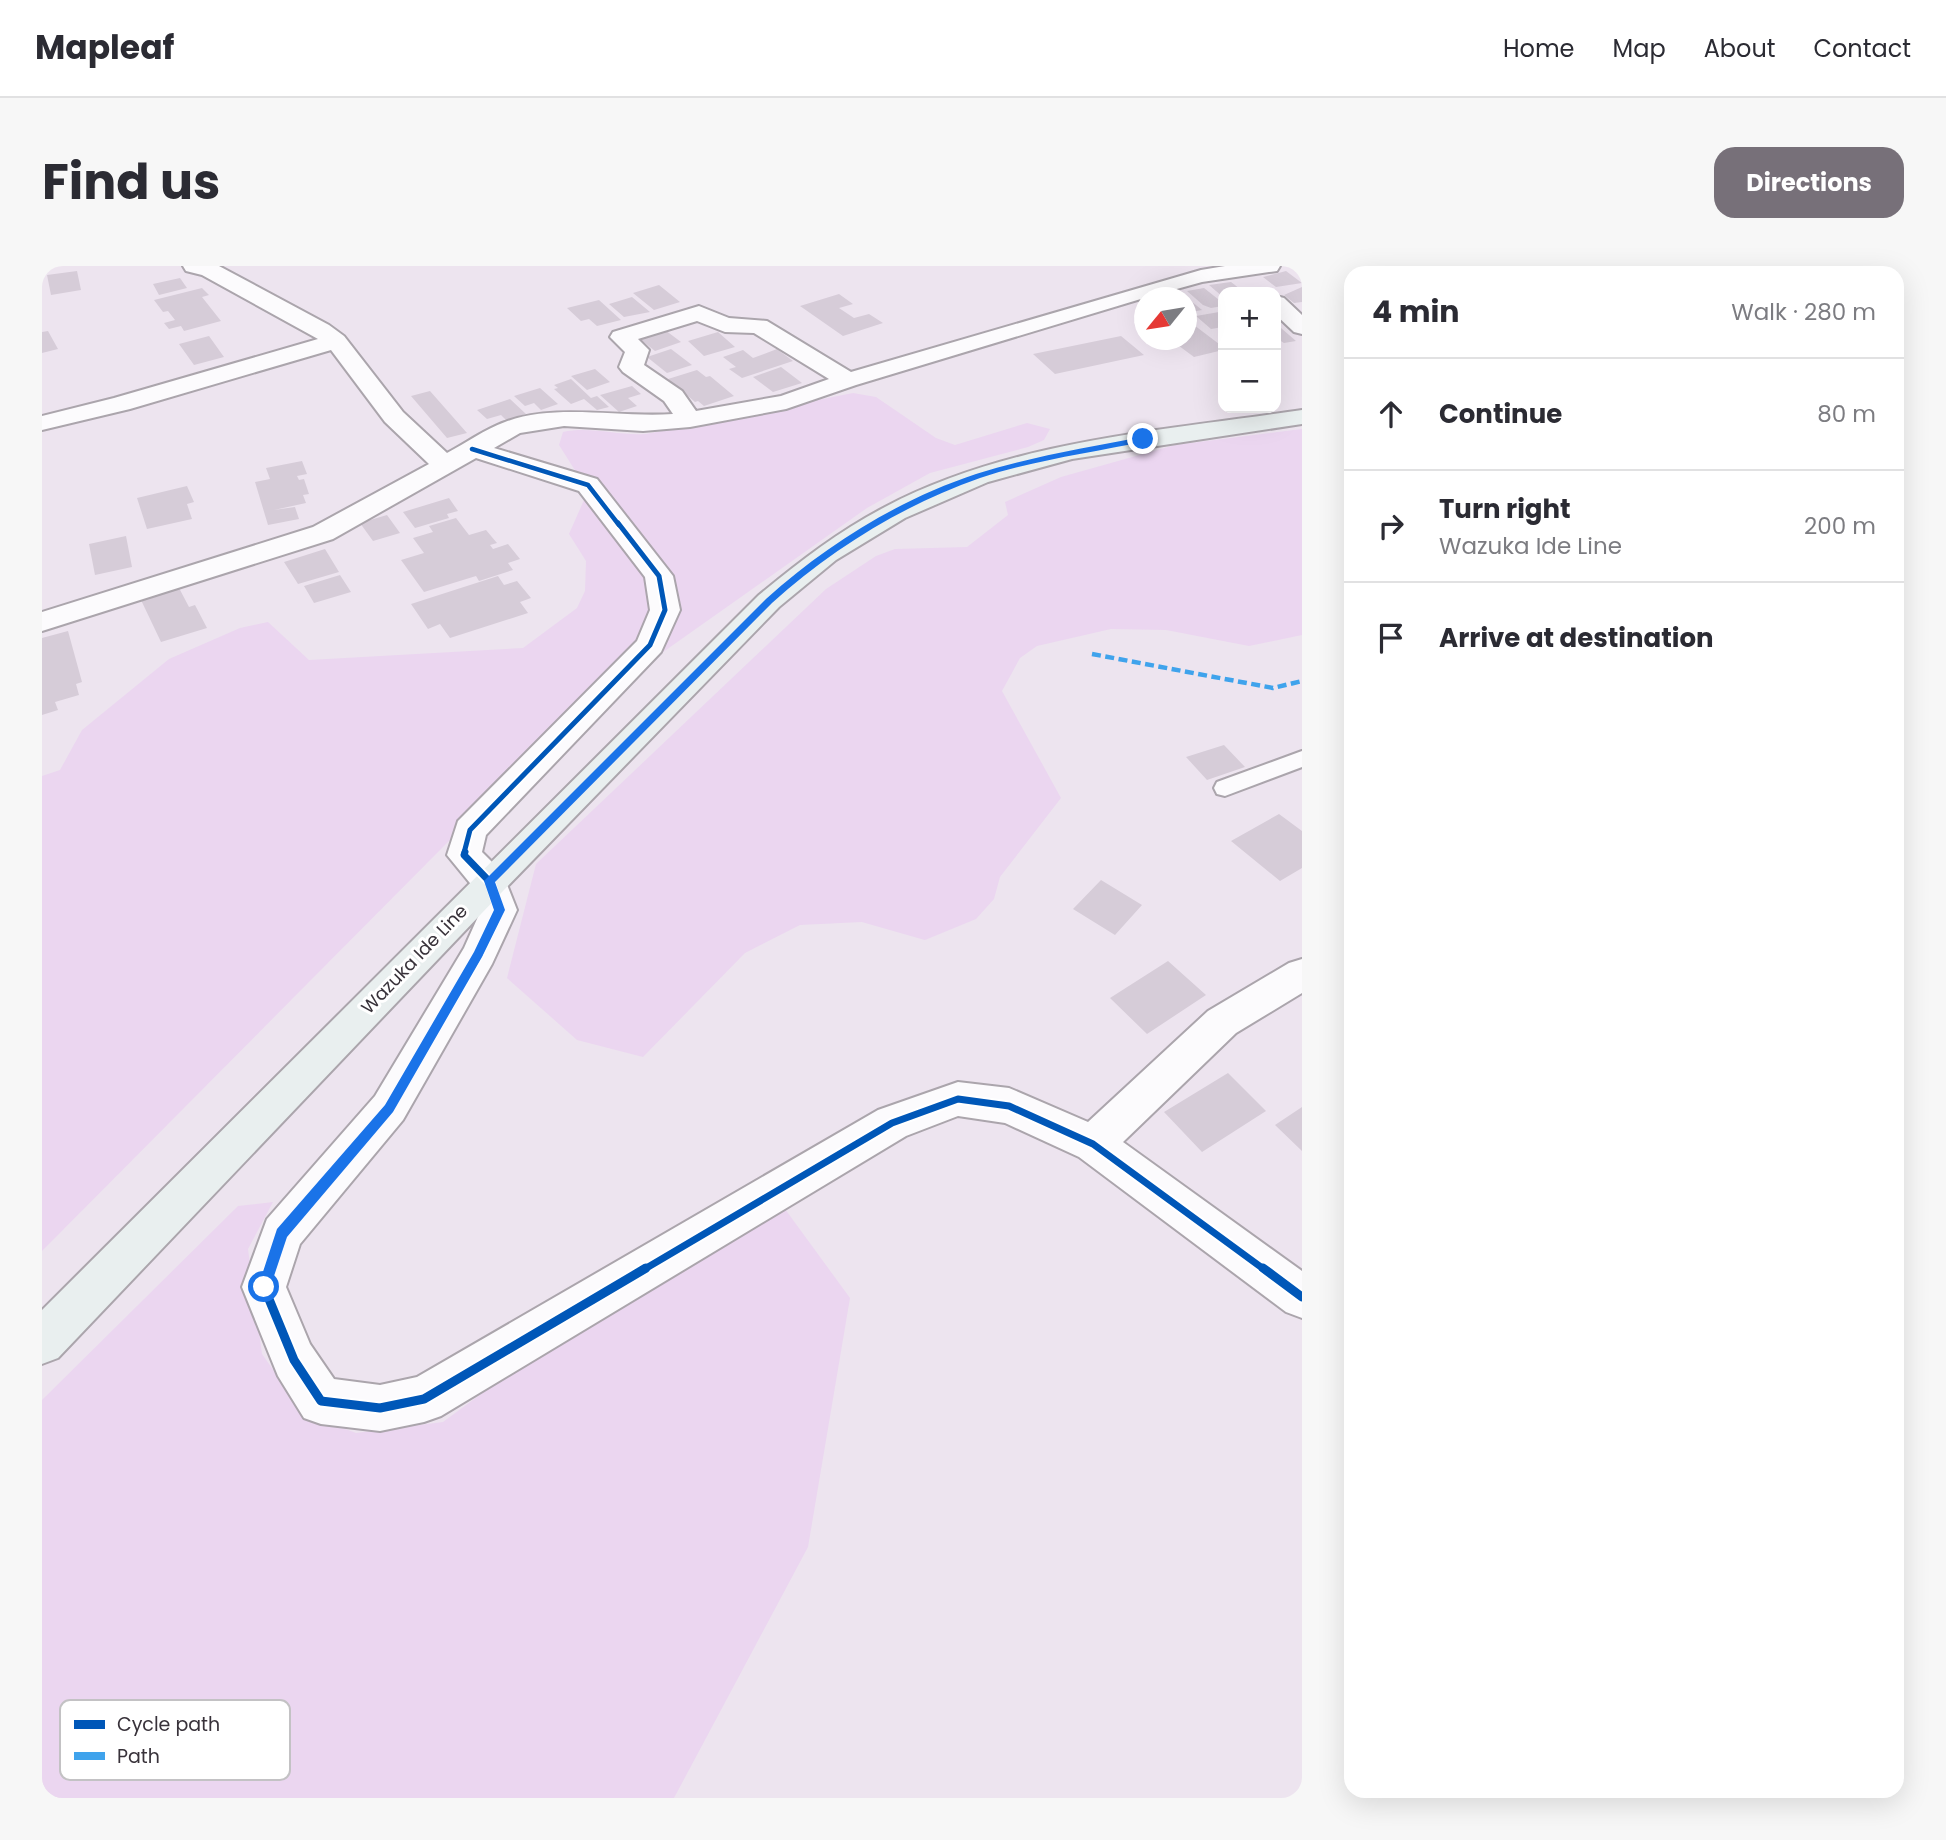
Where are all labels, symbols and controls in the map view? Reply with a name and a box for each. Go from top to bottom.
text: Mapleaf [35,24,174,71]
text: Home [1503,32,1575,65]
text: Map [1613,32,1666,65]
text: About [1704,32,1775,65]
text: Contact [1813,32,1911,65]
button: Directions [1714,147,1904,218]
text: Find us [42,148,220,216]
north arrow [1134,287,1197,350]
map controls [1218,287,1281,413]
button: + [1218,287,1281,350]
text: 4 min [1372,290,1460,333]
text: Walk · 280 m [1731,296,1876,328]
button: − [1218,350,1281,413]
icon: ahead [1372,395,1410,433]
text: Continue [1439,396,1562,432]
text: 80 m [1817,398,1876,430]
route end [1127,423,1158,454]
text: Turn right [1439,491,1571,527]
icon: right [1372,507,1410,545]
text: 200 m [1804,510,1876,542]
text: Wazuka Ide Line [1439,530,1622,562]
icon: arrive [1372,619,1410,657]
text: Arrive at destination [1439,620,1714,656]
street label: Wazuka Ide Line [355,899,473,1019]
route start [248,1271,279,1302]
legend [60,1700,290,1780]
text: Cycle path [117,1711,220,1738]
text: Path [117,1743,160,1770]

